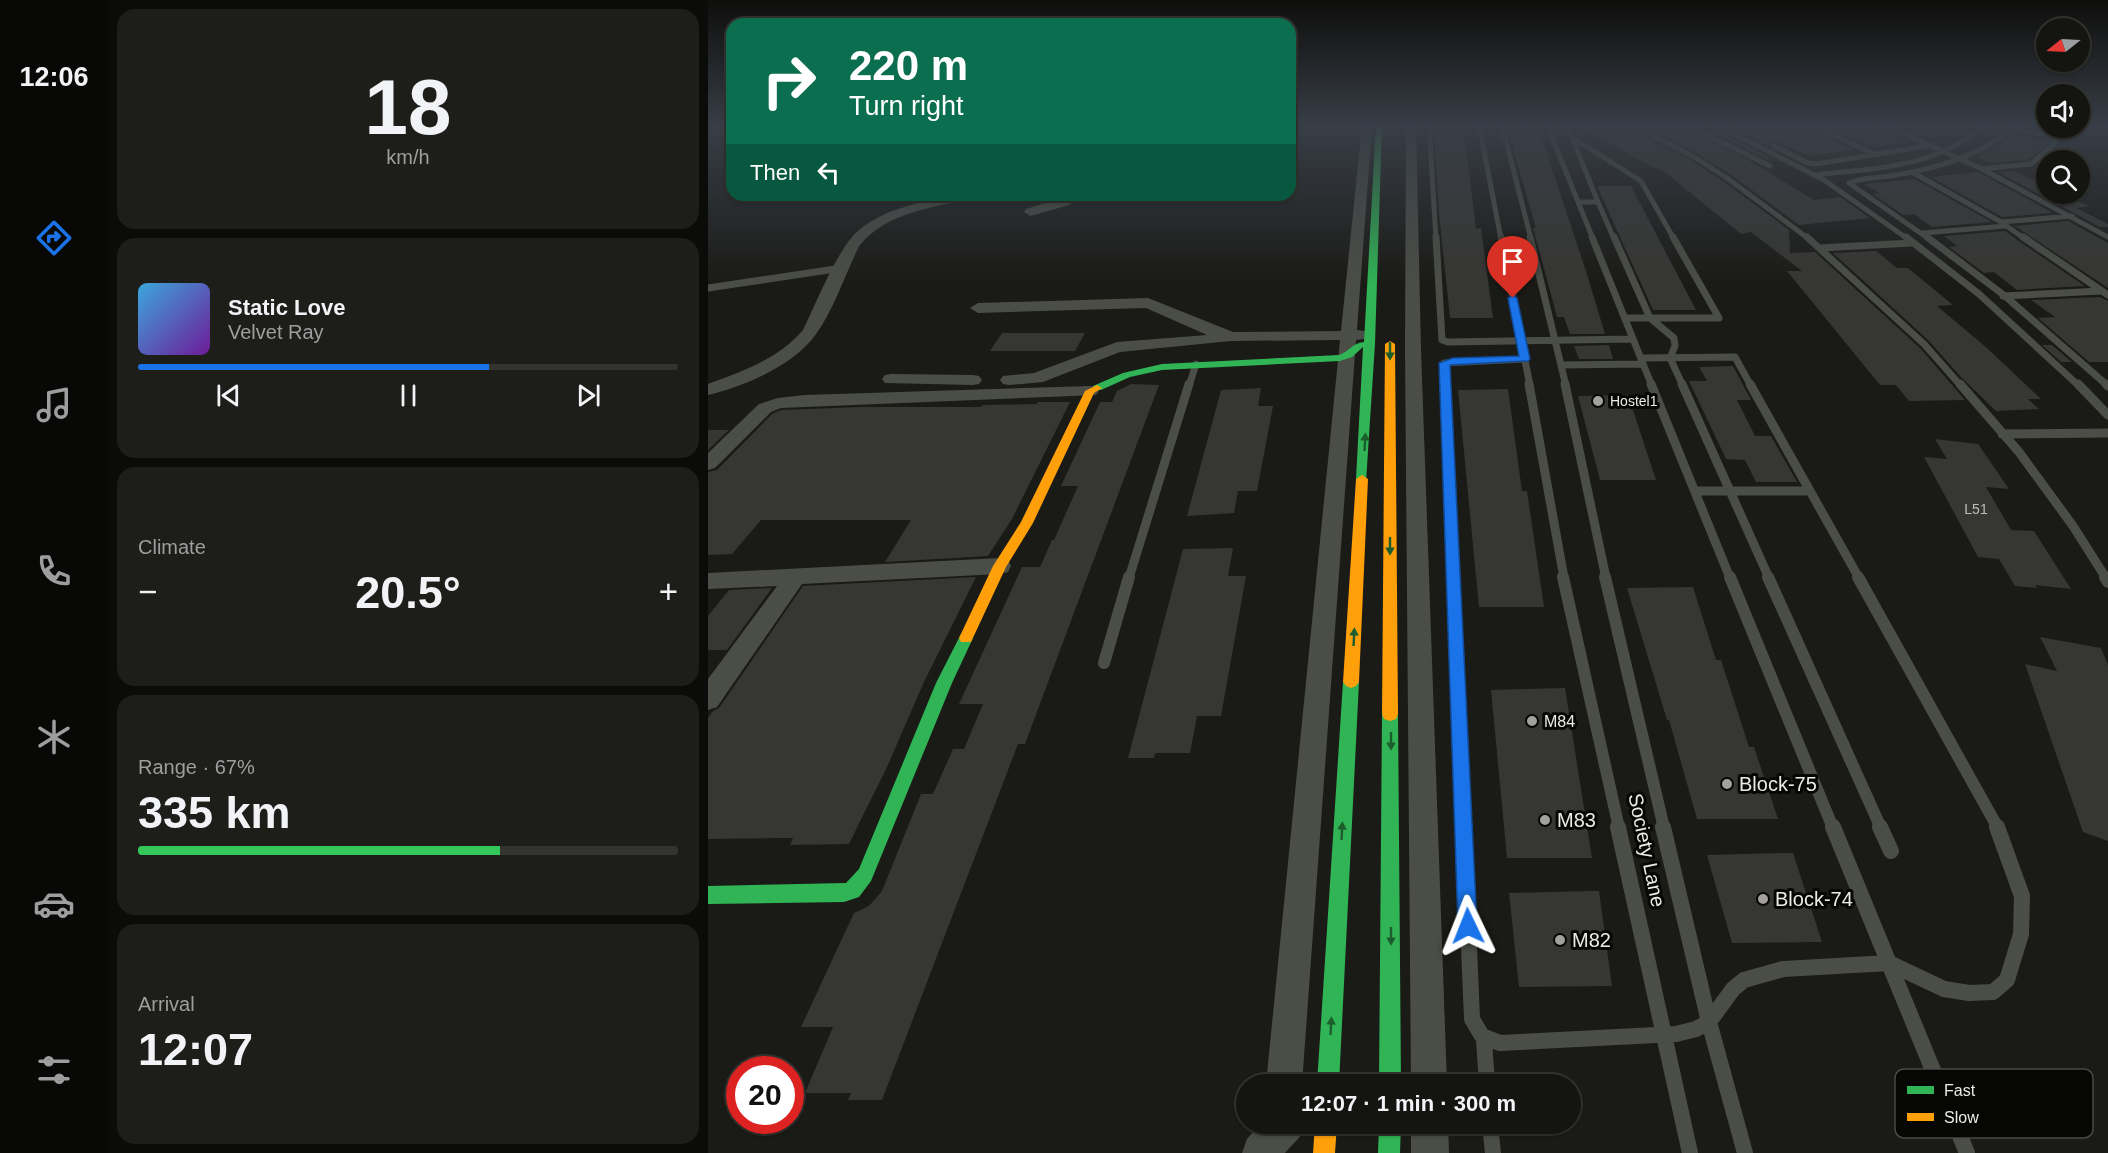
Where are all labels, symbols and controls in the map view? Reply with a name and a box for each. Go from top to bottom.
north arrow [2036,18,2090,72]
map controls [2036,18,2090,204]
icon: right [750,42,828,120]
text: 220 m [849,42,968,89]
text: 12:06 [19,62,89,92]
text: 18 [365,63,451,151]
button: sound [2036,84,2090,138]
text: Turn right [849,91,964,121]
text: km/h [386,146,430,168]
button: search [2036,150,2090,204]
icon: left [812,156,845,189]
text: Then [750,160,800,185]
icon: directions [33,217,75,259]
pin [1487,236,1538,298]
icon: arrive [1496,245,1529,278]
text: Static Love [228,295,345,320]
text: Velvet Ray [228,321,324,343]
one-way arrow [1385,342,1395,361]
icon: previous [212,379,245,412]
icon: pause [392,379,425,412]
icon: next [572,379,605,412]
icon: music [33,384,75,426]
place label: Hostel1 [1610,393,1658,409]
marker: Hostel1 [1591,394,1605,408]
one-way arrow [1360,433,1369,452]
house number: L51 [1964,501,1988,517]
text: Climate [138,536,206,558]
one-way arrow [1385,537,1395,556]
icon: phone [33,550,75,592]
text: 20.5° [355,567,461,618]
text: − [138,573,157,610]
text: + [659,573,678,610]
one-way arrow [1349,627,1358,646]
place label: M84 [1544,713,1575,730]
marker: M84 [1525,714,1539,728]
icon: climate [33,716,75,758]
one-way arrow [1386,732,1396,751]
text: Range · 67% [138,756,255,778]
place label: Block-75 [1739,773,1817,795]
marker: Block-75 [1720,777,1734,791]
text: 335 km [138,787,291,838]
street label: Society Lane [1624,791,1670,909]
place label: M83 [1557,809,1596,831]
marker: M83 [1538,813,1552,827]
one-way arrow [1338,822,1347,841]
icon: car [33,883,75,925]
place label: Block-74 [1775,888,1853,910]
marker: Block-74 [1756,892,1770,906]
position arrow [1436,894,1500,958]
one-way arrow [1386,927,1396,946]
place label: M82 [1572,929,1611,951]
marker: M82 [1553,933,1567,947]
text: Arrival [138,993,195,1015]
one-way arrow [1327,1017,1336,1036]
text: 12:07 [138,1024,253,1075]
icon: filters [33,1049,75,1091]
speed limit sign: 20 [726,1056,804,1134]
legend [1895,1069,2093,1138]
text: Fast [1944,1082,1976,1099]
text: 12:07 · 1 min · 300 m [1301,1091,1516,1116]
text: Slow [1944,1109,1979,1126]

